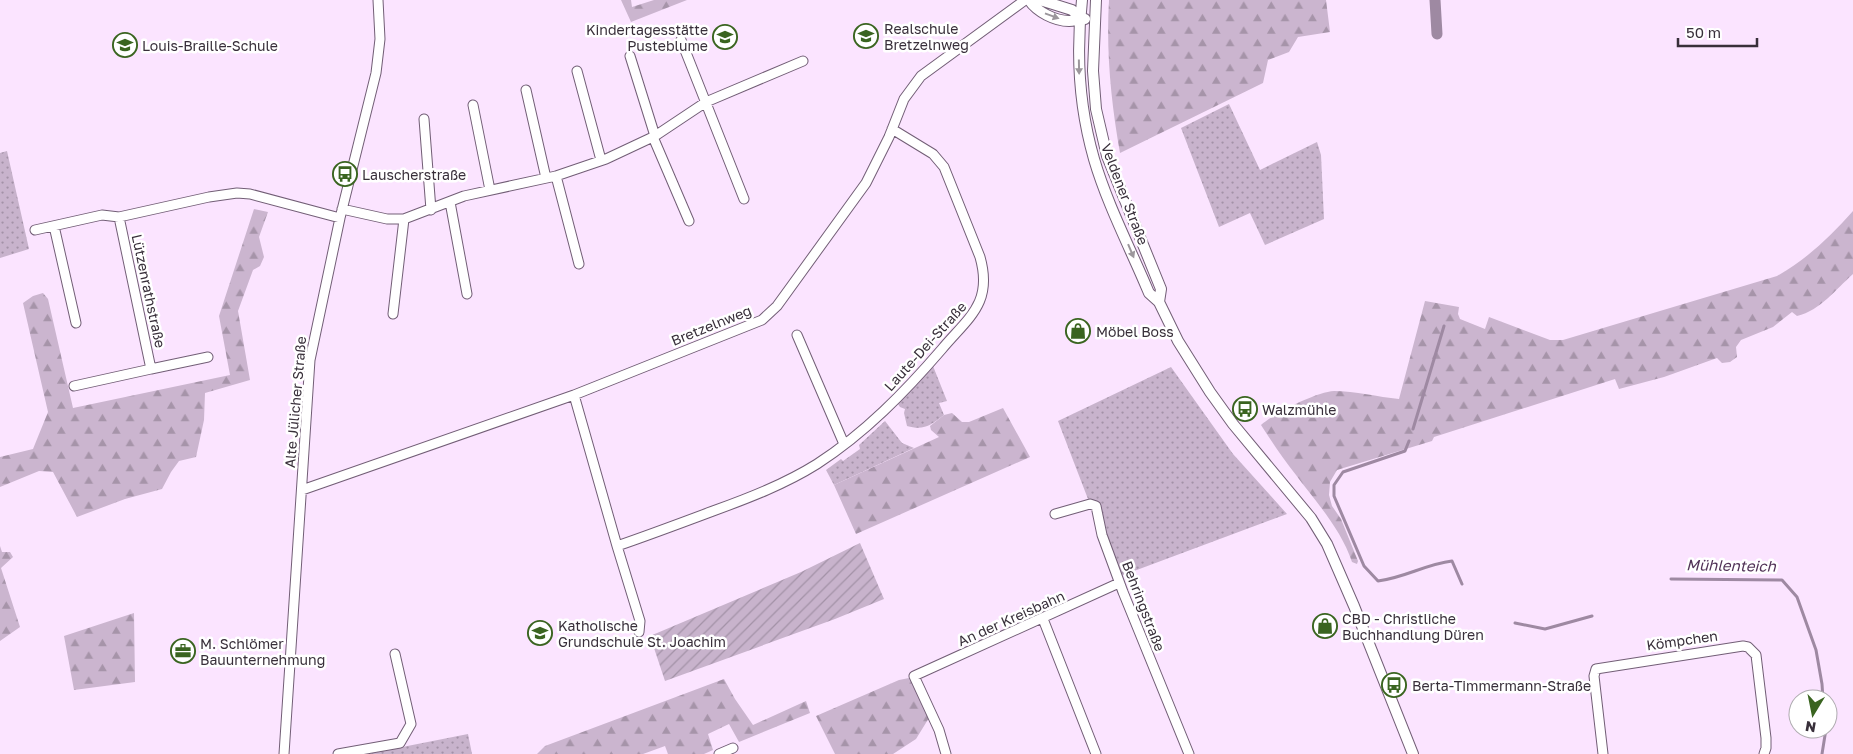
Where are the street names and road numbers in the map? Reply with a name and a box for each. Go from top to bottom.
street label: Veldener Straße [1098,141,1152,247]
street label: Lützenrathstraße [129,233,169,349]
street label: Laute-Dei-Straße [880,298,970,394]
street label: Bretzelnweg [668,301,754,349]
street label: Alte Jülicher Straße [281,335,309,469]
street label: Behringstraße [1119,559,1169,653]
street label: An der Kreisbahn [955,587,1067,649]
street label: Kömpchen [1645,627,1719,653]

